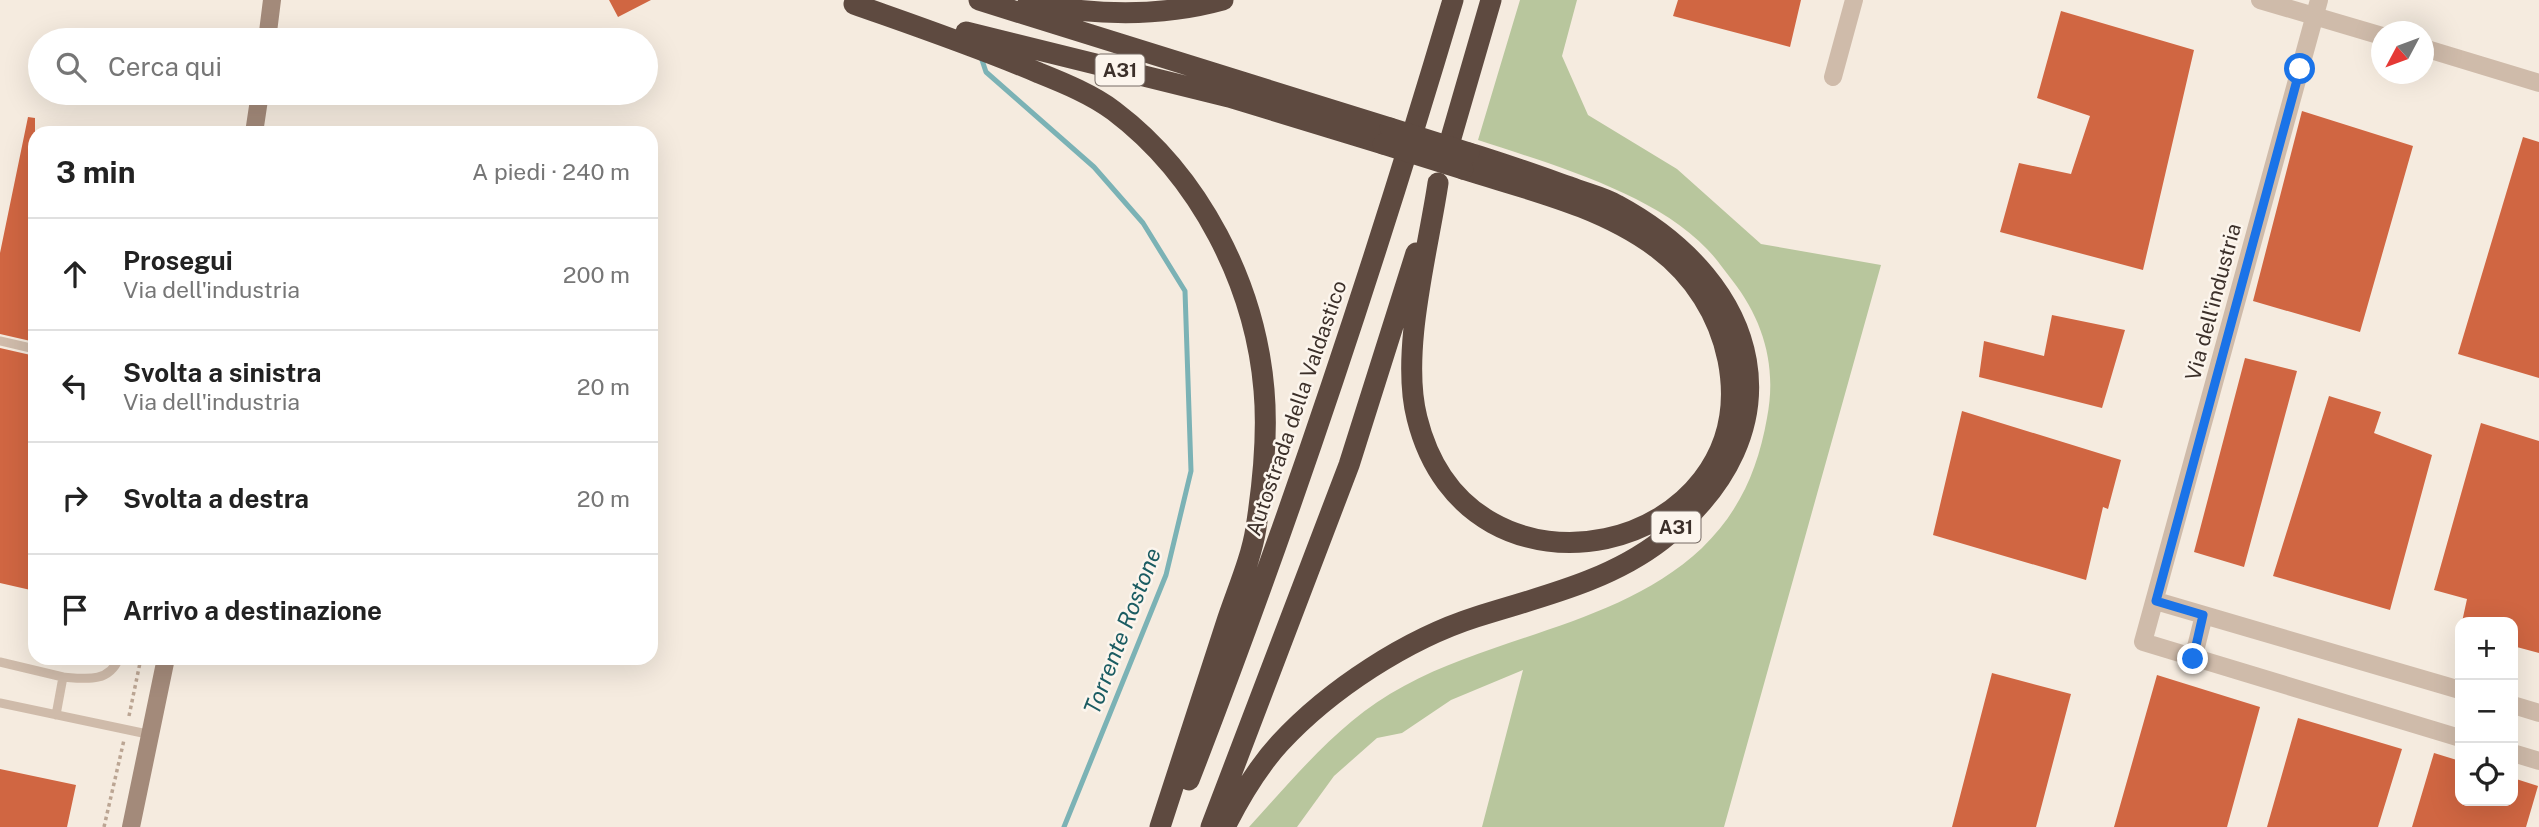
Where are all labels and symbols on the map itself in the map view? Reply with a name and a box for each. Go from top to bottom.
north arrow [2371,21,2434,84]
route start [2284,53,2315,84]
road number: A31 [1096,54,1144,86]
street label: Via dell'industria [2180,221,2246,383]
street label: Autostrada della Valdastico [1241,277,1351,539]
road number: A31 [1652,512,1700,542]
water label: Torrente Rostone [1078,544,1166,718]
route end [2177,643,2208,674]

